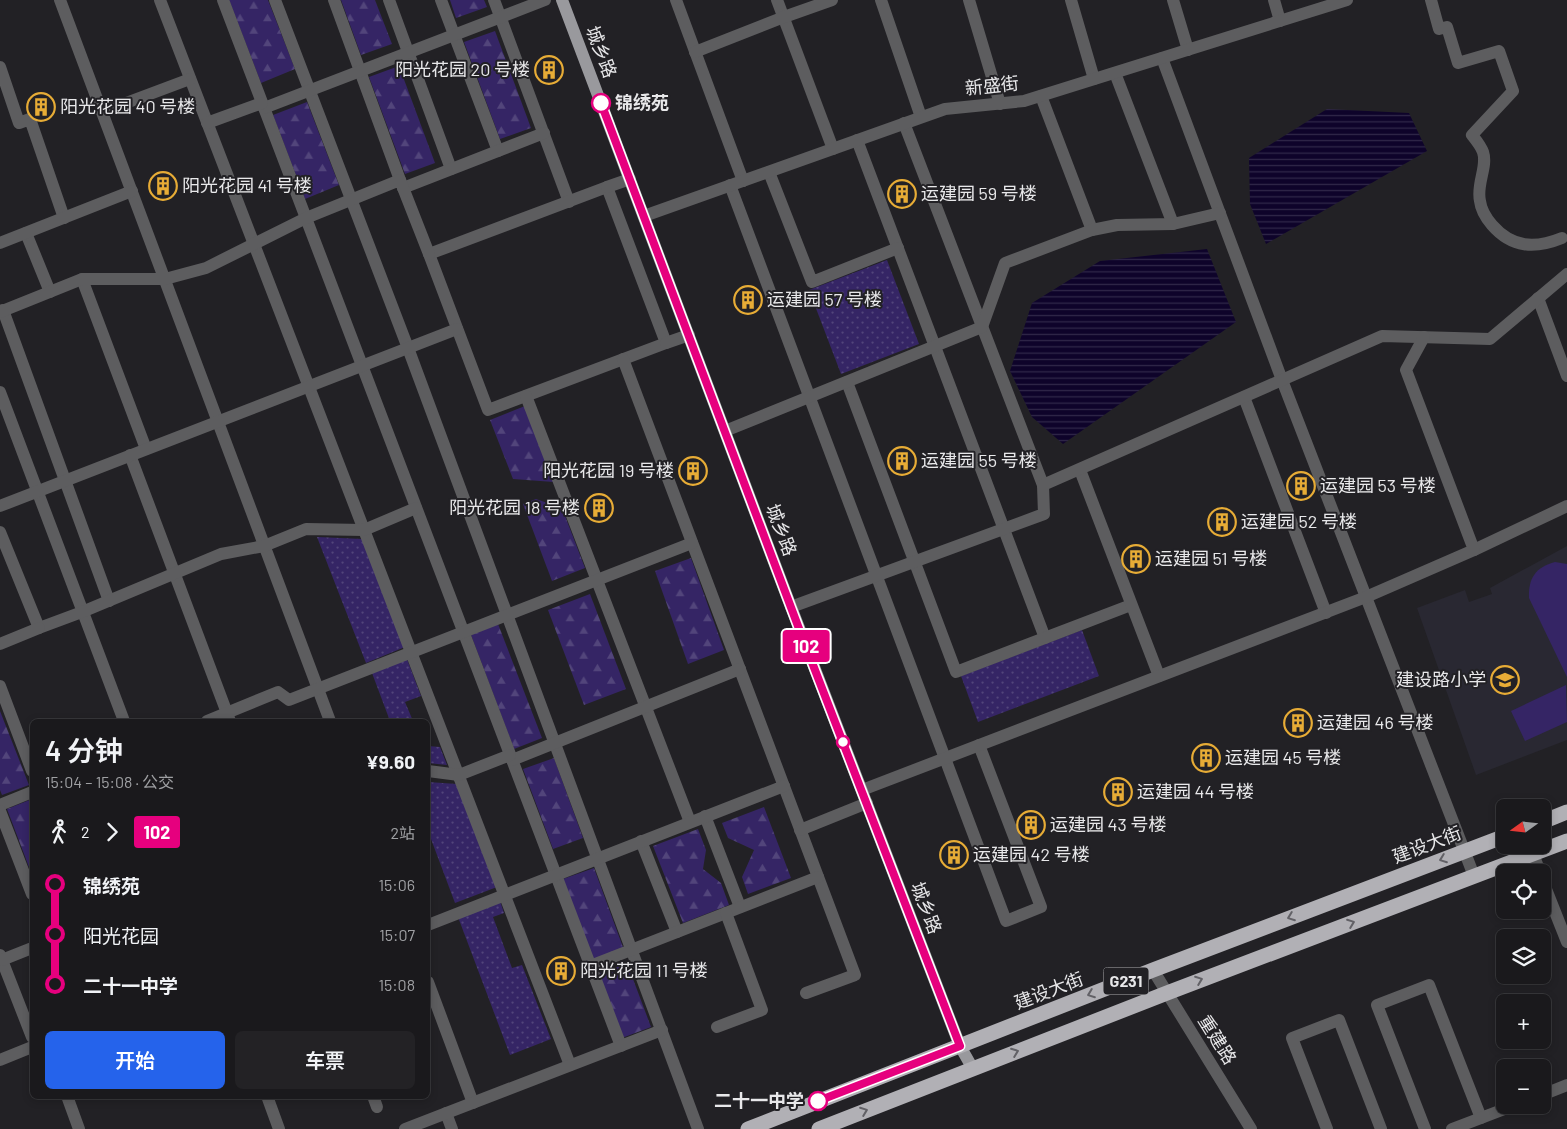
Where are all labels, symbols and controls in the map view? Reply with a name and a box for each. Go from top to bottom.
street label: 城乡路 [582,22,622,81]
building icon: 阳光花园 20 号楼 [534,55,564,85]
place label: 阳光花园 20 号楼 [395,58,530,80]
street label: 新盛街 [964,71,1020,99]
place label: 锦绣苑 [615,91,669,113]
building icon: 阳光花园 40 号楼 [26,92,56,122]
marker: 锦绣苑 [591,93,611,113]
place label: 阳光花园 40 号楼 [60,95,195,117]
building icon: 阳光花园 41 号楼 [148,171,178,201]
place label: 阳光花园 41 号楼 [182,174,312,196]
building icon: 运建园 59 号楼 [887,179,917,209]
place label: 运建园 59 号楼 [921,182,1037,204]
building icon: 运建园 57 号楼 [733,285,763,315]
place label: 运建园 57 号楼 [767,288,882,310]
building icon: 运建园 55 号楼 [887,446,917,476]
place label: 运建园 55 号楼 [921,449,1037,471]
building icon: 阳光花园 19 号楼 [678,456,708,486]
place label: 阳光花园 19 号楼 [543,459,674,481]
building icon: 运建园 53 号楼 [1286,471,1316,501]
place label: 运建园 53 号楼 [1320,474,1436,496]
building icon: 阳光花园 18 号楼 [584,493,614,523]
place label: 阳光花园 18 号楼 [449,496,580,518]
street label: 城乡路 [762,500,802,559]
building icon: 运建园 52 号楼 [1207,507,1237,537]
place label: 运建园 52 号楼 [1241,510,1357,532]
building icon: 运建园 51 号楼 [1121,544,1151,574]
place label: 运建园 51 号楼 [1155,547,1267,569]
line badge: 102 [777,630,835,662]
text: 102 [793,635,819,657]
school or university icon: 建设路小学 [1490,665,1520,695]
place label: 建设路小学 [1396,668,1486,690]
building icon: 运建园 46 号楼 [1283,708,1313,738]
place label: 运建园 46 号楼 [1317,711,1433,733]
text: 4 分钟 [45,733,123,767]
unlabelled marker [836,735,850,749]
building icon: 运建园 45 号楼 [1191,743,1221,773]
place label: 运建园 45 号楼 [1225,746,1341,768]
text: ¥9.60 [366,750,415,773]
text: 15:04 – 15:08 · 公交 [45,772,174,791]
building icon: 运建园 44 号楼 [1103,777,1133,807]
place label: 运建园 44 号楼 [1137,780,1254,802]
north arrow [1496,799,1551,854]
map controls [1496,799,1551,1114]
building icon: 运建园 43 号楼 [1016,810,1046,840]
place label: 运建园 43 号楼 [1050,813,1166,835]
icon: walk [45,818,73,846]
icon: forward [98,818,126,846]
text: 102 [144,821,170,843]
street label: 建设大街 [1389,821,1464,867]
text: 2 [81,822,90,841]
text: 2站 [390,823,415,842]
building icon: 运建园 42 号楼 [939,840,969,870]
place label: 运建园 42 号楼 [973,843,1090,865]
one-way arrow [1439,853,1448,863]
button: locate [1496,864,1551,919]
text: 锦绣苑 [83,874,140,897]
text: 15:06 [378,875,415,894]
street label: 城乡路 [907,878,947,937]
one-way arrow [1287,911,1296,921]
one-way arrow [1347,919,1355,929]
text: 阳光花园 [83,924,159,947]
text: 15:07 [379,925,415,944]
button: layers [1496,929,1551,984]
building icon: 阳光花园 11 号楼 [546,956,576,986]
place label: 阳光花园 11 号楼 [580,959,708,981]
street label: 建设大街 [1011,967,1086,1013]
road number: G231 [1104,968,1148,994]
text: 二十一中学 [83,974,178,997]
text: 15:08 [378,975,415,994]
one-way arrow [1195,976,1203,986]
one-way arrow [1087,989,1095,999]
button: + [1496,994,1551,1049]
street label: 重建路 [1194,1011,1241,1068]
button: 开始 [45,1031,225,1089]
button: 车票 [235,1031,415,1089]
one-way arrow [1011,1048,1019,1058]
button: − [1496,1059,1551,1114]
place label: 二十一中学 [714,1089,804,1111]
marker: 二十一中学 [808,1091,828,1111]
one-way arrow [859,1107,868,1117]

